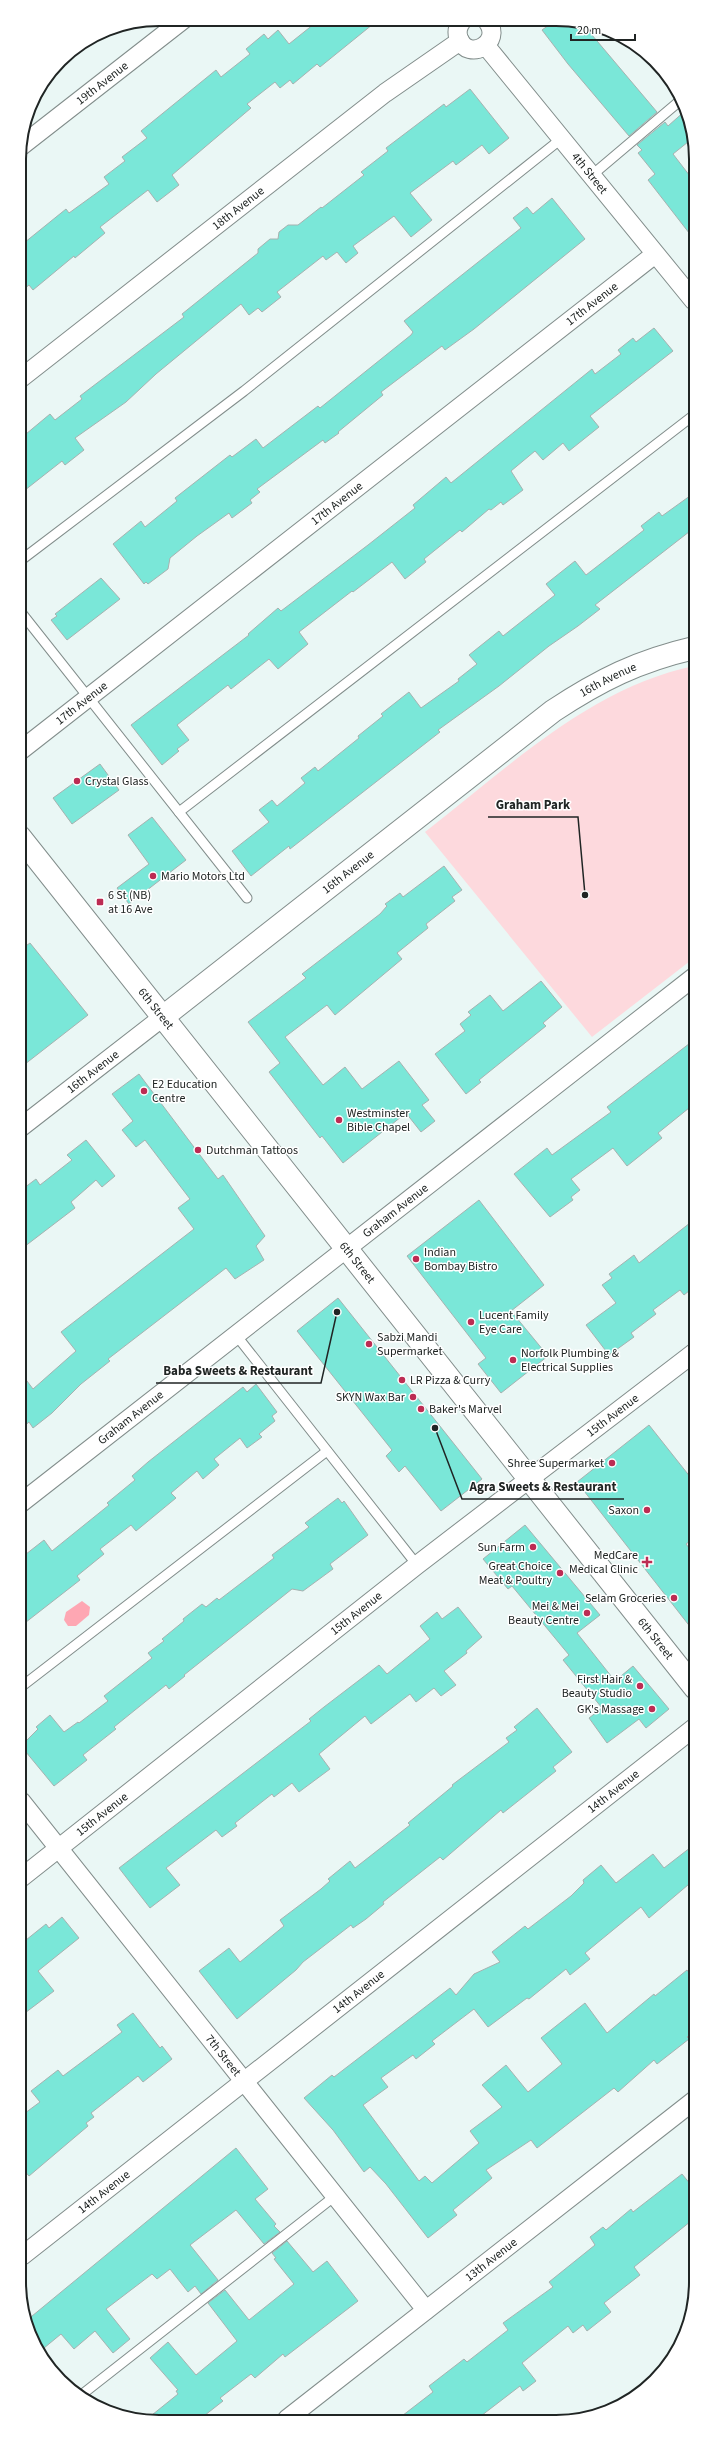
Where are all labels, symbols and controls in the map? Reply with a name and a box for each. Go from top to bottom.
scale bar [571,16,635,42]
text: 20 m [577,22,601,39]
street label: 19th Avenue [72,57,132,109]
street label: 4th Street [568,149,612,197]
street label: 18th Avenue [208,182,268,234]
street label: 17th Avenue [562,278,621,329]
street label: 17th Avenue [307,477,366,529]
street label: 16th Avenue [576,658,639,701]
street label: 17th Avenue [52,677,111,729]
place label: Crystal Glass [85,773,149,790]
marker: Crystal Glass [72,776,82,786]
callout: Graham Park [488,792,578,817]
text: Graham Park [496,796,571,814]
street label: 16th Avenue [318,846,378,898]
place label: Mario Motors Ltd [161,868,245,885]
marker: Mario Motors Ltd [148,871,158,881]
place label: 6 St (NB) at 16 Ave [108,887,153,918]
marker: 6 St (NB) at 16 Ave [95,897,105,907]
street label: 6th Street [134,984,178,1033]
street label: 16th Avenue [63,1046,122,1097]
place label: E2 Education Centre [152,1076,217,1107]
marker: E2 Education Centre [139,1086,149,1096]
place label: Westminster Bible Chapel [347,1105,410,1136]
marker: Westminster Bible Chapel [334,1115,344,1125]
place label: Dutchman Tattoos [206,1142,298,1159]
marker: Dutchman Tattoos [193,1145,203,1155]
street label: Graham Avenue [359,1179,432,1242]
street label: 6th Street [336,1238,379,1287]
place label: Indian Bombay Bistro [424,1244,497,1275]
marker: Indian Bombay Bistro [411,1254,421,1264]
place label: Lucent Family Eye Care [479,1307,549,1338]
marker: Lucent Family Eye Care [466,1317,476,1327]
place label: Sabzi Mandi Supermarket [377,1329,442,1360]
marker: Sabzi Mandi Supermarket [364,1339,374,1349]
place label: Norfolk Plumbing & Electrical Supplies [521,1345,620,1376]
marker: Norfolk Plumbing & Electrical Supplies [508,1355,518,1365]
callout: Baba Sweets & Restaurant [156,1358,321,1383]
text: Baba Sweets & Restaurant [163,1362,313,1380]
place label: LR Pizza & Curry [410,1372,491,1389]
marker: LR Pizza & Curry [397,1375,407,1385]
street label: Graham Avenue [94,1386,167,1449]
place label: SKYN Wax Bar [336,1389,406,1406]
street label: 15th Avenue [583,1390,642,1441]
marker: SKYN Wax Bar [408,1392,418,1402]
place label: Baker's Marvel [429,1401,502,1418]
marker: Baker's Marvel [416,1404,426,1414]
place label: Shree Supermarket [507,1455,604,1472]
marker: Shree Supermarket [607,1458,617,1468]
callout: Agra Sweets & Restaurant [462,1474,624,1499]
text: Agra Sweets & Restaurant [469,1478,616,1496]
place label: Saxon [608,1502,639,1519]
marker: Saxon [642,1505,652,1515]
place label: Sun Farm [477,1539,525,1556]
marker: Sun Farm [528,1542,538,1552]
place label: MedCare Medical Clinic [569,1547,639,1578]
marker: MedCare Medical Clinic [641,1556,653,1568]
place label: Great Choice Meat & Poultry [479,1558,552,1589]
marker: Great Choice Meat & Poultry [555,1568,565,1578]
street label: 15th Avenue [326,1587,386,1639]
place label: Selam Groceries [585,1590,666,1607]
marker: Selam Groceries [669,1593,679,1603]
place label: Mei & Mei Beauty Centre [508,1598,579,1629]
marker: Mei & Mei Beauty Centre [582,1608,592,1618]
street label: 6th Street [634,1614,678,1663]
place label: First Hair & Beauty Studio [562,1671,633,1702]
marker: First Hair & Beauty Studio [635,1681,645,1691]
place label: GK's Massage [577,1701,644,1718]
marker: GK's Massage [647,1704,657,1714]
street label: 14th Avenue [584,1765,643,1817]
street label: 15th Avenue [72,1788,131,1840]
street label: 14th Avenue [329,1966,388,2017]
street label: 7th Street [201,2031,245,2080]
street label: 14th Avenue [74,2166,133,2218]
street label: 13th Avenue [461,2234,521,2285]

